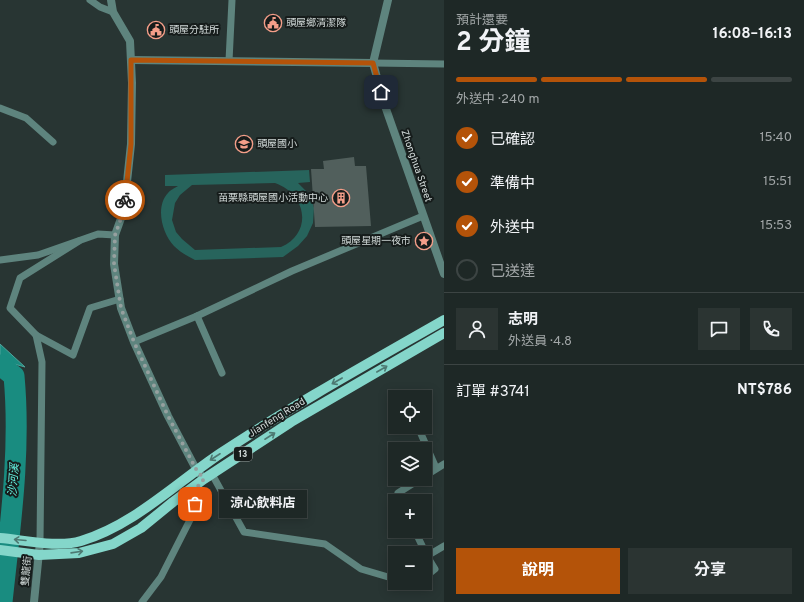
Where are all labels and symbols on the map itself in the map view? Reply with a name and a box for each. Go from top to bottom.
public building icon: 頭屋鄉清潔隊 [263,13,283,33]
place label: 頭屋鄉清潔隊 [286,17,346,30]
public building icon: 頭屋分駐所 [146,20,166,40]
place label: 頭屋分駐所 [169,24,219,37]
pin [364,75,398,109]
street label: Zhonghua Street [398,128,435,204]
school or university icon: 頭屋國小 [234,134,254,154]
place label: 頭屋國小 [257,138,297,151]
courier [105,180,145,220]
building icon: 苗栗縣頭屋國小活動中心 [331,188,351,208]
place label: 苗栗縣頭屋國小活動中心 [218,192,328,205]
place icon: 頭屋星期一夜市 [414,231,434,251]
place label: 頭屋星期一夜市 [341,235,411,248]
one-way arrow [376,364,388,372]
one-way arrow [332,378,344,386]
street label: Jianfeng Road [246,395,308,441]
one-way arrow [265,431,276,440]
road number: 13 [234,447,252,461]
one-way arrow [210,453,221,461]
water label: 沙河溪 [6,461,22,497]
pin [178,487,212,521]
callout: 涼心飲料店 [219,490,307,518]
one-way arrow [14,536,27,544]
one-way arrow [71,548,84,556]
street label: 雙龍街 [19,555,35,587]

